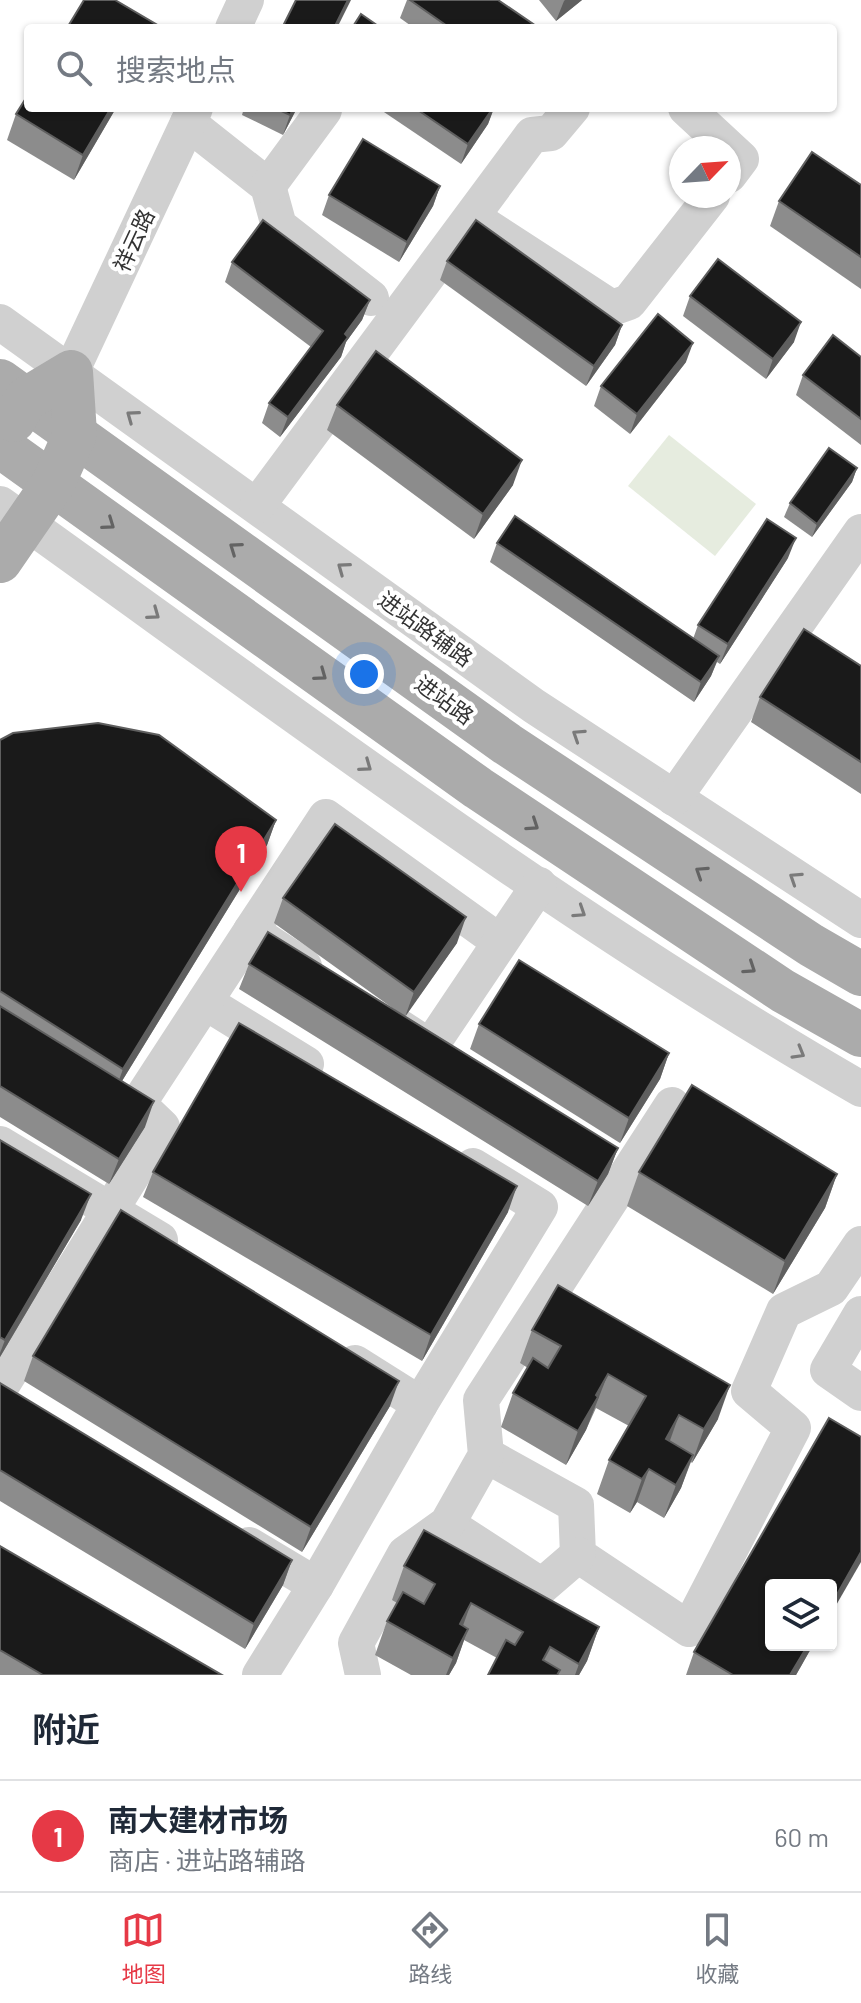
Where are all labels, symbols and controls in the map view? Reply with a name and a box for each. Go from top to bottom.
search box [24,24,837,112]
icon: search [52,46,96,90]
text: 搜索地点 [116,51,236,87]
north arrow [669,136,741,208]
street label: 祥云路 [107,205,159,275]
one-way arrow [127,411,141,426]
one-way arrow [101,514,115,529]
one-way arrow [229,543,243,558]
one-way arrow [338,563,352,578]
street label: 进站路辅路 [374,585,478,671]
one-way arrow [146,604,160,619]
your location [344,654,384,694]
one-way arrow [312,665,327,680]
street label: 进站路 [411,669,479,729]
one-way arrow [572,730,587,745]
one-way arrow [357,756,371,770]
one-way arrow [525,815,539,830]
pin: 1 [215,826,267,892]
one-way arrow [695,867,709,882]
one-way arrow [789,873,804,888]
one-way arrow [572,903,586,918]
one-way arrow [741,959,756,974]
one-way arrow [790,1043,805,1059]
map controls [765,1579,837,1651]
button: layers [765,1579,837,1651]
text: 附近 [32,1708,100,1749]
text: 南大建材市场 [108,1801,288,1837]
text: 1 [53,1821,63,1852]
text: 60 m [774,1821,829,1852]
text: 商店 · 进站路辅路 [108,1844,306,1875]
tab: 地图 [121,1908,166,1988]
tab: 路线 [408,1908,453,1988]
tab: 收藏 [695,1908,740,1988]

